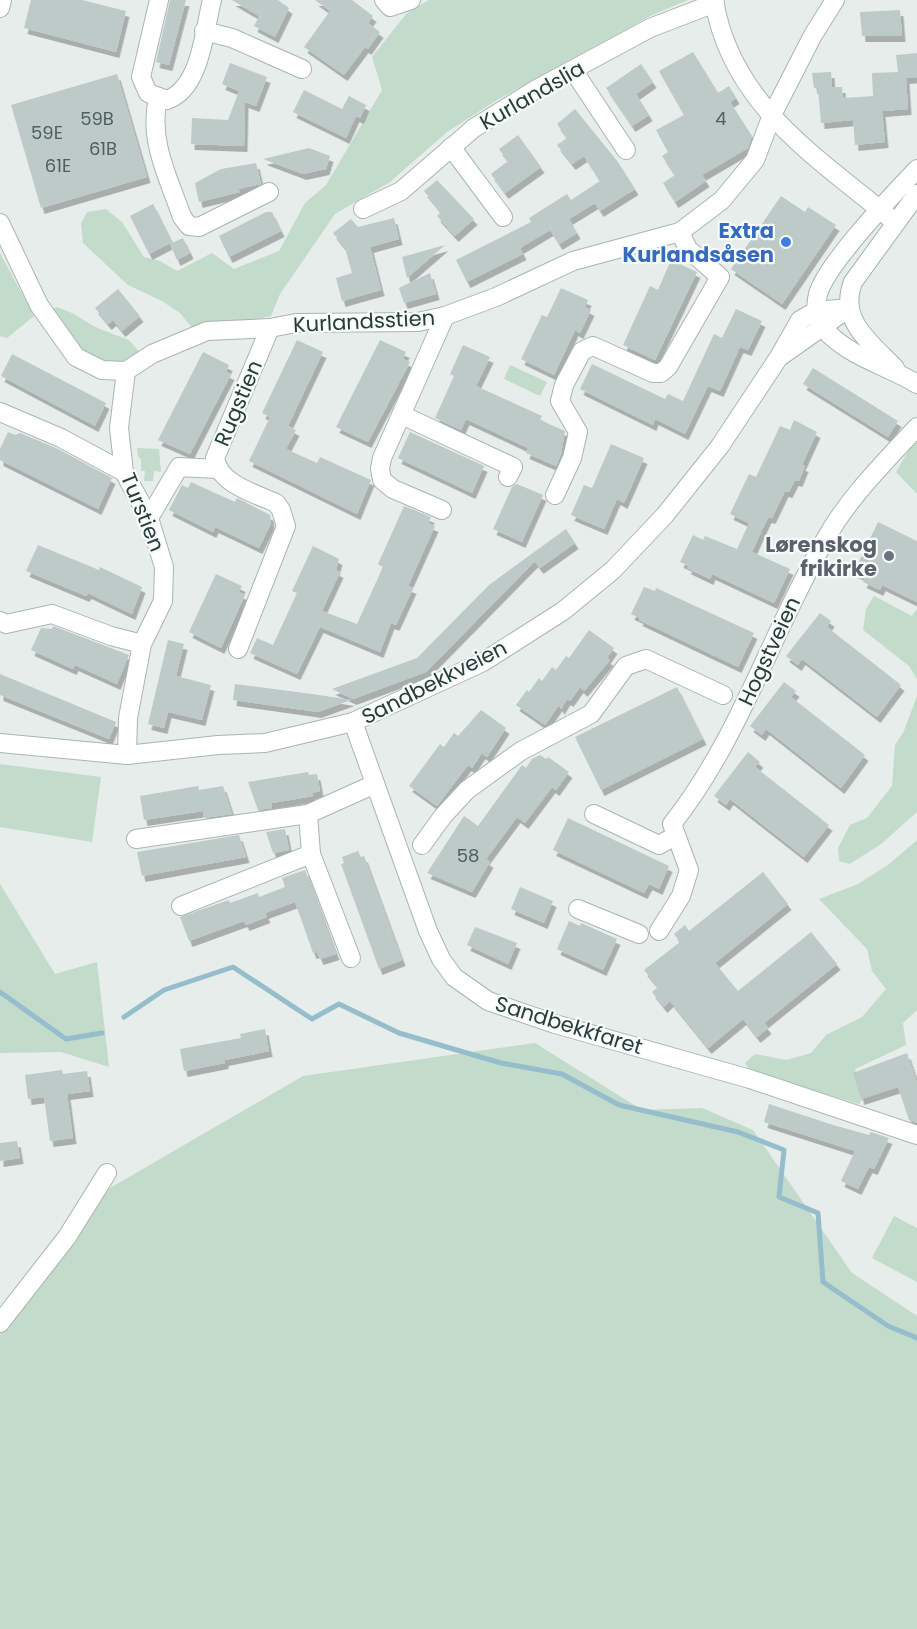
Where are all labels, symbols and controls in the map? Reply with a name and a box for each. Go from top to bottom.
street label: Kurlandslia [474,53,590,137]
house number: 59B [80,106,114,131]
house number: 4 [715,106,727,131]
house number: 59E [31,120,63,145]
house number: 61B [89,136,117,161]
house number: 61E [45,153,71,178]
place label: Extra Kurlandsåsen [623,216,774,269]
marker: Extra Kurlandsåsen [779,235,793,249]
street label: Kurlandsstien [292,303,436,339]
street label: Rugstien [207,356,269,450]
street label: Turstien [114,468,172,556]
place label: Lørenskog frikirke [765,530,877,583]
marker: Lørenskog frikirke [882,549,896,563]
street label: Hogstveien [731,592,807,710]
street label: Sandbekkveien [356,633,512,731]
house number: 58 [457,843,479,868]
street label: Sandbekkfaret [492,989,646,1061]

